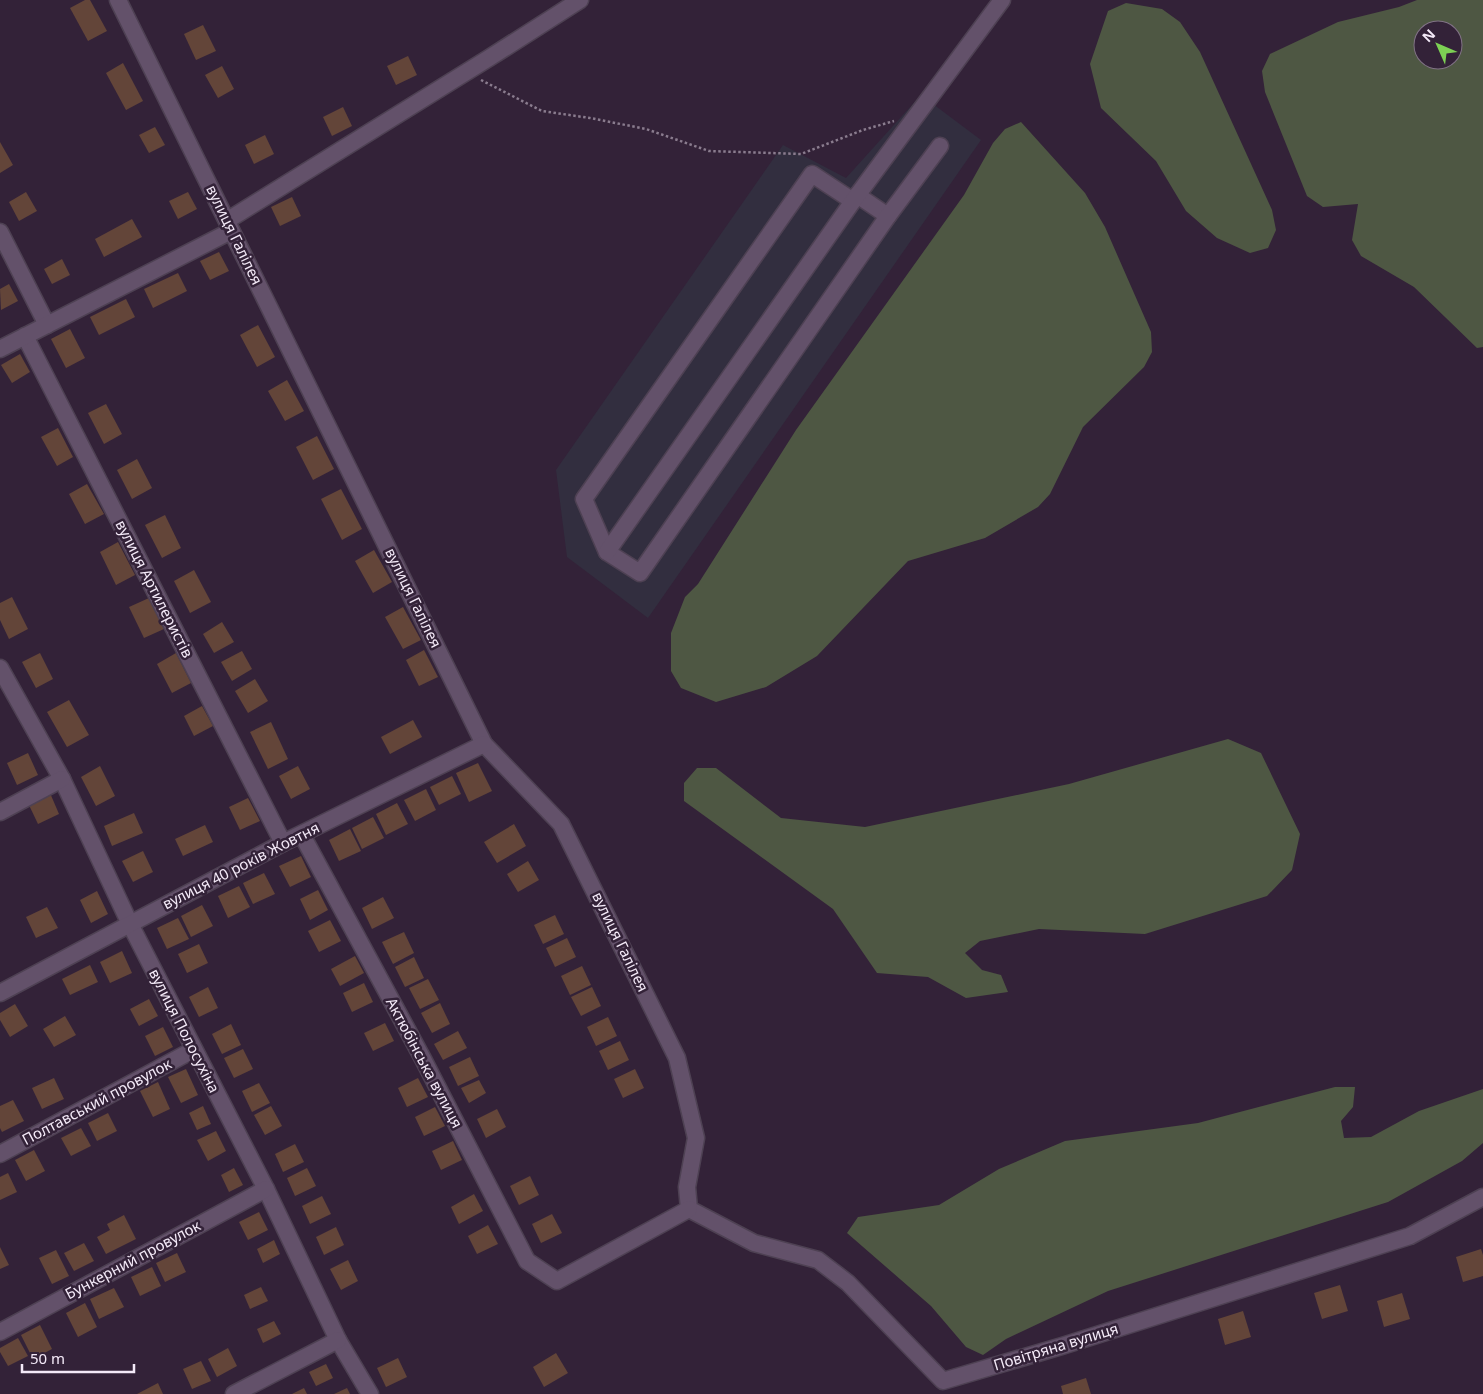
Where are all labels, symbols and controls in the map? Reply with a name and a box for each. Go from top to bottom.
north arrow [1413,20,1463,70]
text: N [1418,25,1439,46]
street label: вулиця Галілея [202,181,268,288]
street label: вулиця Артилеристів [111,516,198,661]
street label: вулиця Галілея [381,544,447,651]
street label: вулиця 40 років Жовтня [159,817,322,913]
street label: вулиця Галілея [588,888,654,995]
street label: вулиця Полосухіна [145,965,225,1096]
street label: Актюбінська вулиця [382,994,468,1131]
street label: Полтавський провулок [18,1053,175,1149]
street label: Бункерний провулок [61,1215,204,1303]
street label: Повітряна вулиця [991,1318,1121,1375]
scale bar [22,1342,135,1374]
text: 50 m [30,1348,65,1368]

